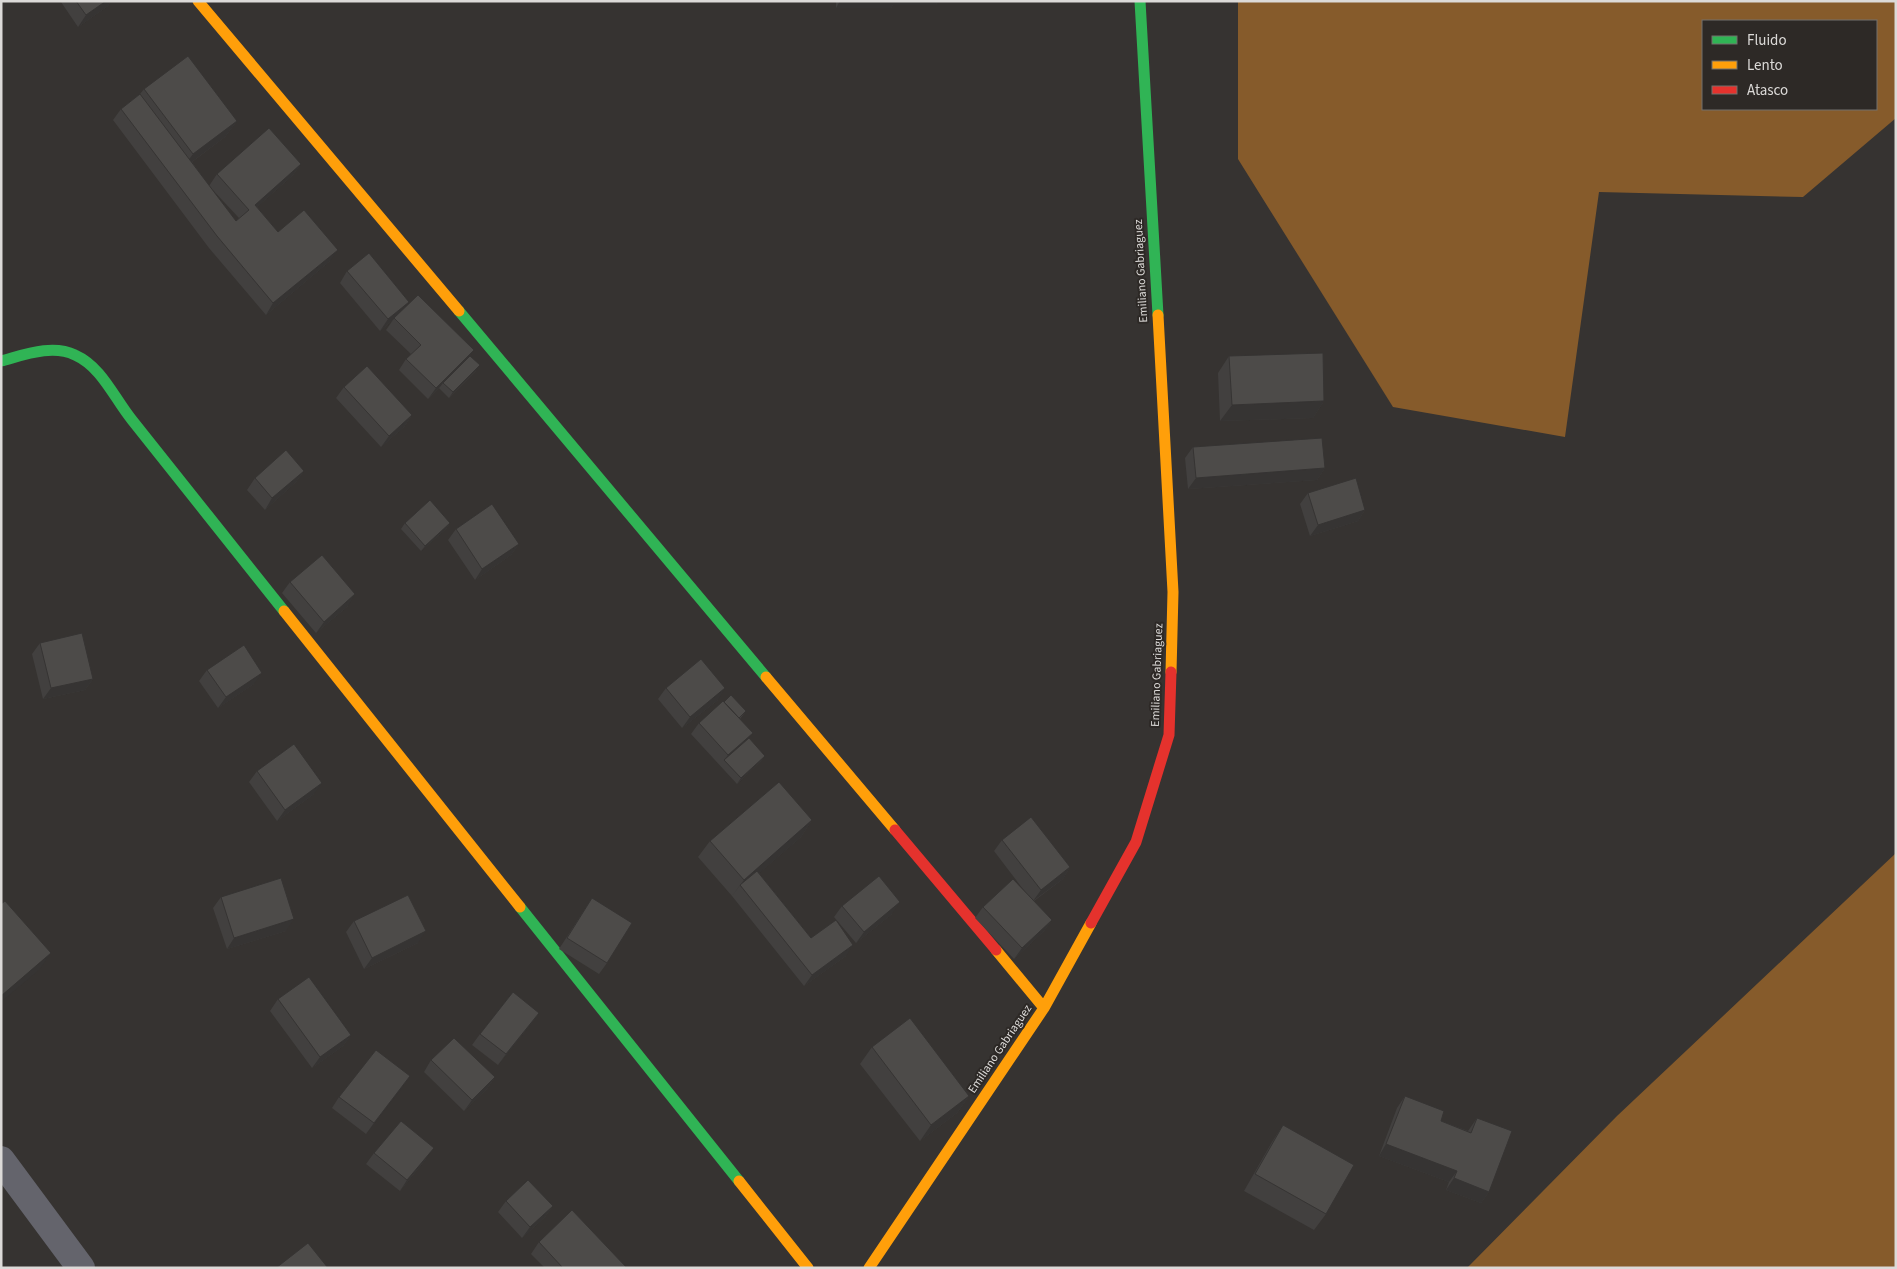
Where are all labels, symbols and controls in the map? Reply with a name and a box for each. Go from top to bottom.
legend [1702,20,1877,110]
text: Fluido [1747,30,1787,51]
text: Lento [1747,55,1783,76]
text: Atasco [1747,80,1788,101]
street label: Emiliano Gabriaguez [1130,219,1152,323]
street label: Emiliano Gabriaguez [1147,623,1167,727]
street label: Emiliano Gabriaguez [964,1001,1036,1097]

